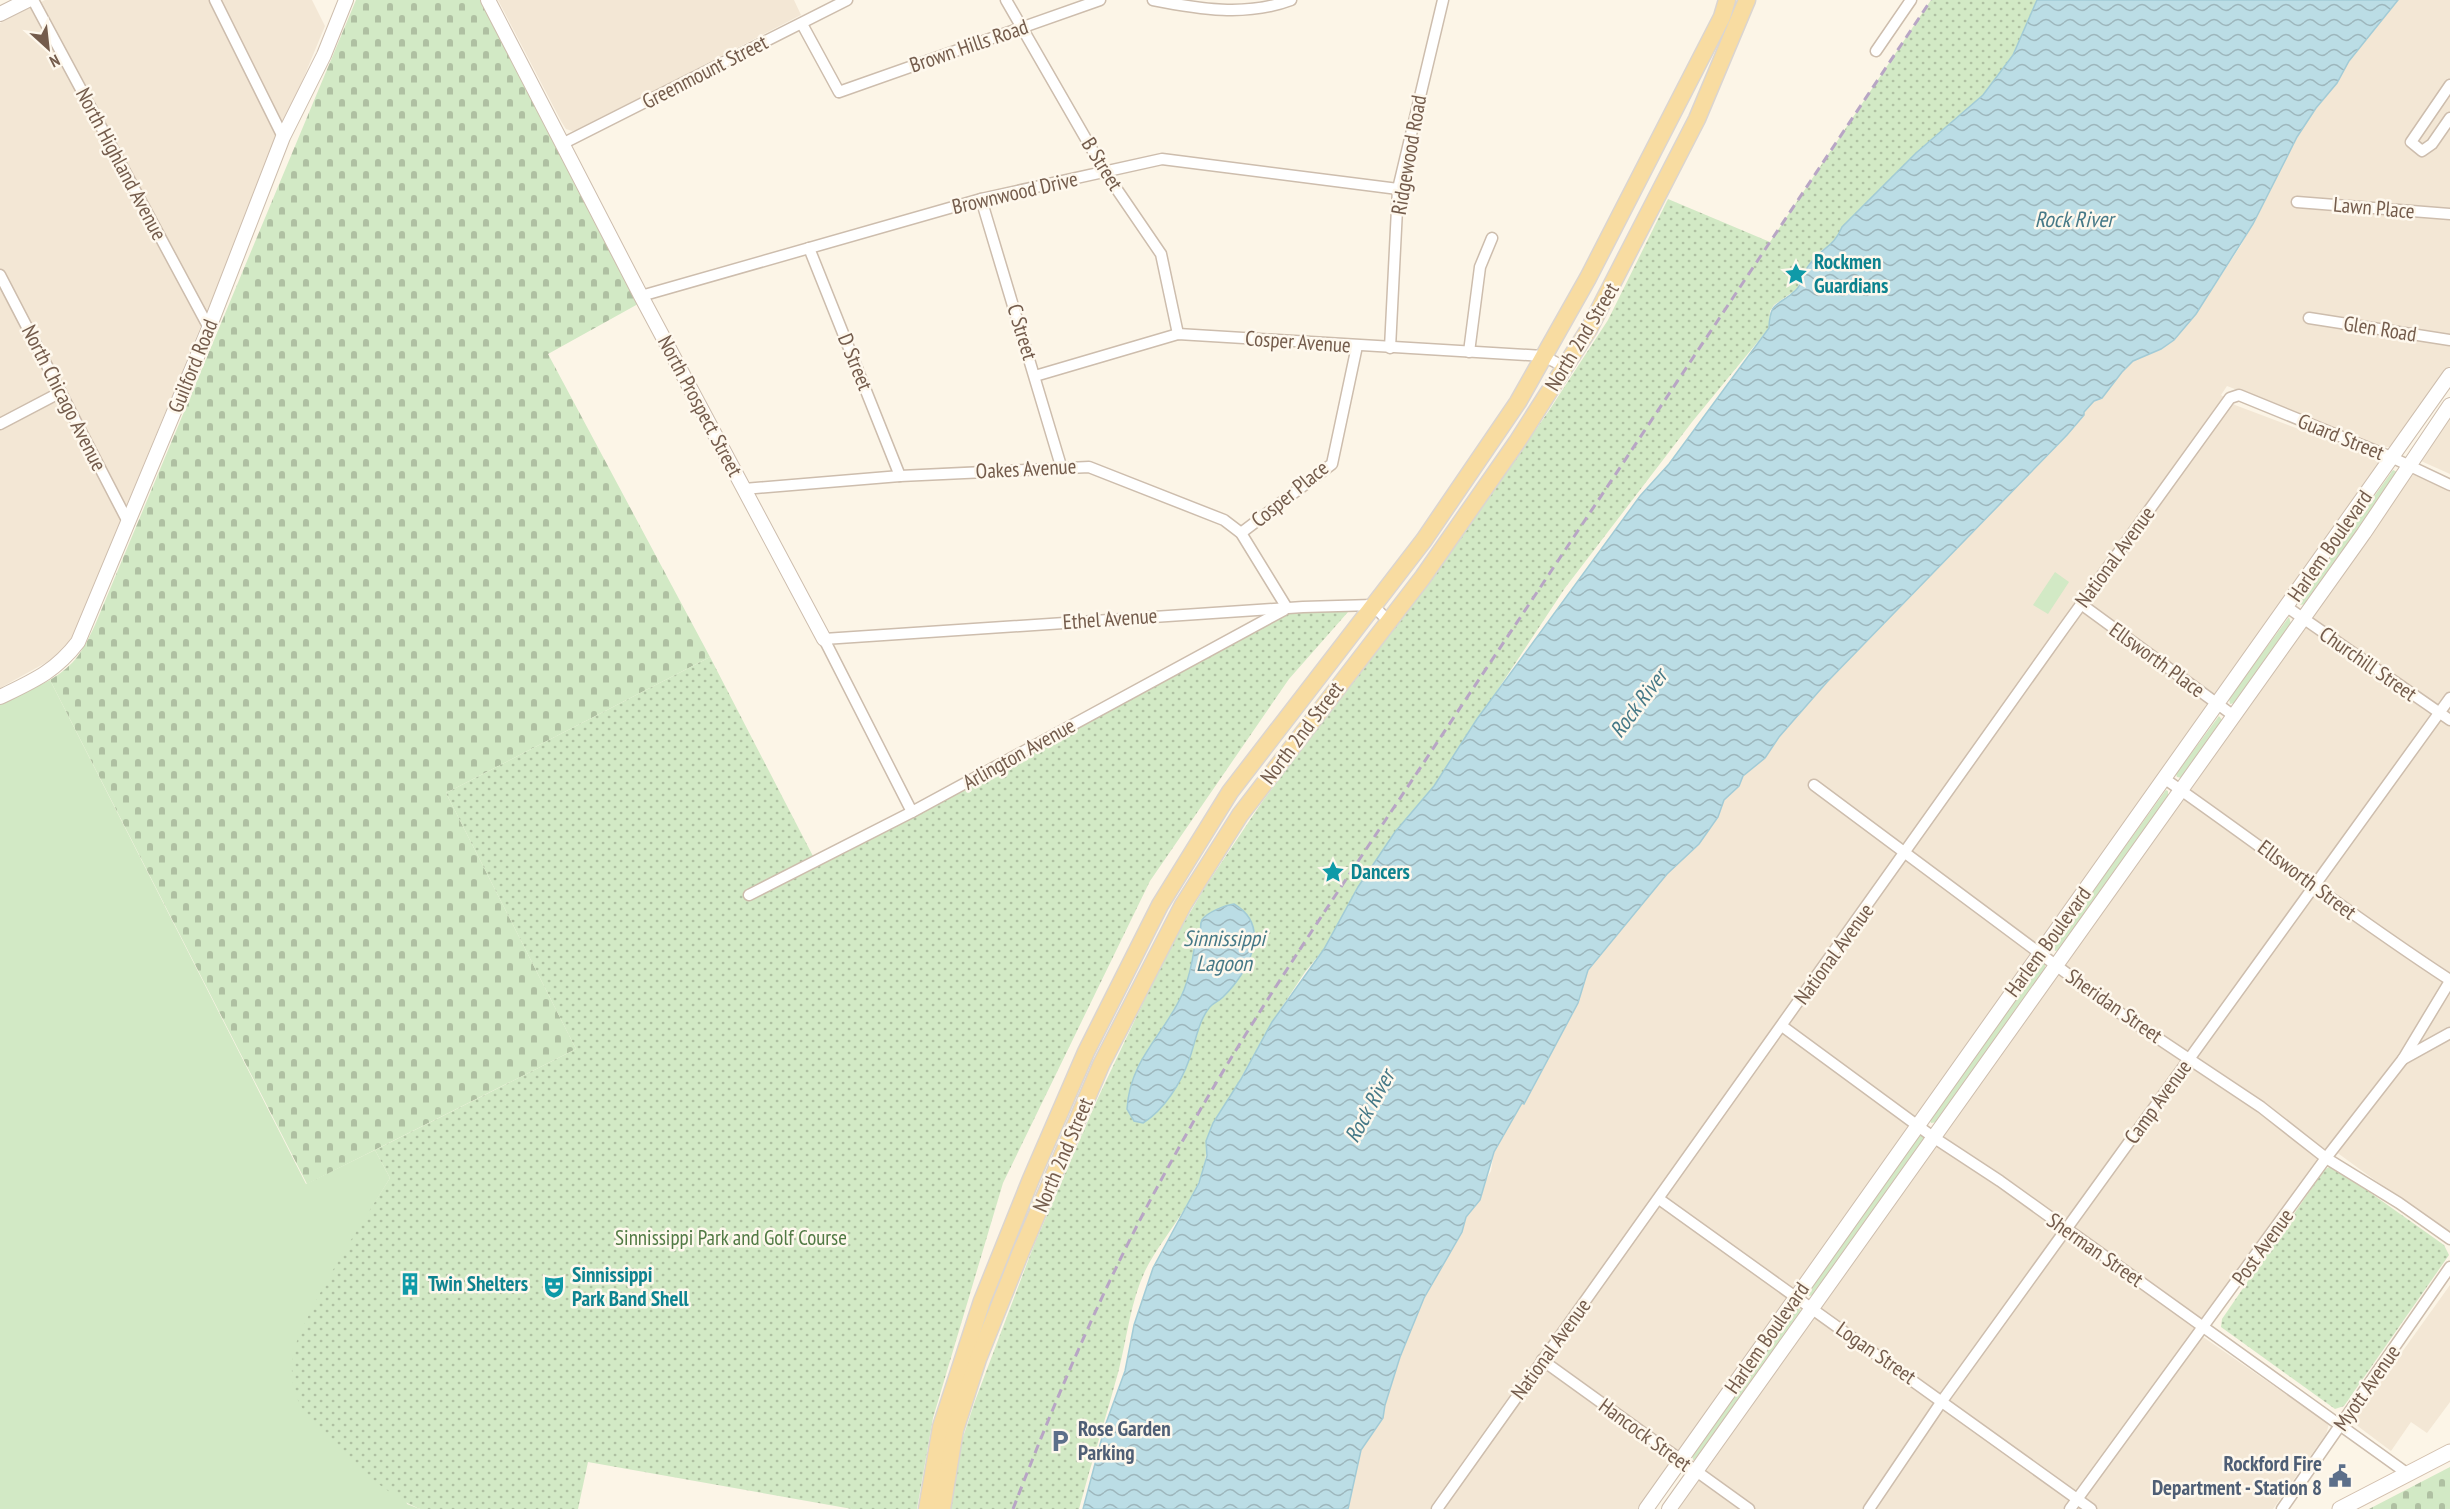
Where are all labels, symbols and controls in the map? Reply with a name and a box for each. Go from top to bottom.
street label: Brown Hills Road [906,13,1032,78]
north arrow [18,18,78,78]
street label: Greenmount Street [637,28,772,115]
text: N [46,50,63,72]
street label: North Highland Avenue [70,83,173,245]
street label: Ridgewood Road [1385,93,1432,217]
street label: B Street [1076,132,1129,196]
street label: Brownwood Drive [949,165,1080,220]
street label: Lawn Place [2332,191,2416,225]
water label: Rock River [2035,205,2116,233]
place label: Rockmen Guardians [1814,248,1888,299]
place icon: Rockmen Guardians [1783,261,1809,287]
street label: North 2nd Street [1539,277,1625,396]
street label: C Street [1001,301,1044,363]
street label: Glen Road [2342,309,2418,348]
street label: Guilford Road [162,315,223,416]
street label: North Chicago Avenue [16,320,113,475]
street label: Cosper Avenue [1244,324,1352,359]
street label: D Street [832,329,879,394]
street label: North Prospect Street [652,331,749,481]
street label: Guard Street [2294,407,2388,466]
street label: Oakes Avenue [975,452,1077,485]
street label: Cosper Place [1246,454,1334,533]
street label: Harlem Boulevard [2281,485,2378,607]
street label: National Avenue [2069,501,2160,613]
street label: Ethel Avenue [1062,602,1158,635]
street label: Ellsworth Place [2104,616,2210,703]
street label: Churchill Street [2314,620,2422,707]
water label: Rock River [1603,661,1675,743]
street label: North 2nd Street [1254,676,1349,789]
street label: Arlington Avenue [958,712,1080,796]
street label: Ellsworth Street [2253,834,2362,926]
place label: Dancers [1351,858,1410,885]
place icon: Dancers [1320,859,1346,885]
street label: Harlem Boulevard [1999,881,2097,1002]
street label: National Avenue [1788,898,1879,1010]
water label: Sinnissippi Lagoon [1183,924,1268,977]
street label: Sheridan Street [2061,962,2168,1049]
street label: Camp Avenue [2118,1054,2197,1149]
water label: Rock River [1338,1062,1402,1147]
street label: North 2nd Street [1026,1093,1099,1216]
street label: Post Avenue [2226,1203,2299,1290]
street label: Sherman Street [2042,1206,2149,1293]
park label: Sinnissippi Park and Golf Course [615,1224,847,1251]
place label: Sinnissippi Park Band Shell [572,1261,690,1312]
place label: Twin Shelters [428,1270,528,1297]
building icon: Twin Shelters [397,1271,423,1297]
theatre icon: Sinnissippi Park Band Shell [541,1274,567,1300]
street label: Harlem Boulevard [1718,1277,1815,1399]
street label: National Avenue [1505,1293,1596,1405]
street label: Logan Street [1831,1315,1922,1390]
street label: Myott Avenue [2327,1339,2406,1436]
street label: Hancock Street [1594,1392,1697,1477]
place label: Rose Garden Parking [1078,1415,1171,1466]
parking icon: Rose Garden Parking [1047,1428,1073,1454]
place label: Rockford Fire Department - Station 8 [2152,1450,2322,1501]
public building icon: Rockford Fire Department - Station 8 [2327,1463,2353,1489]

